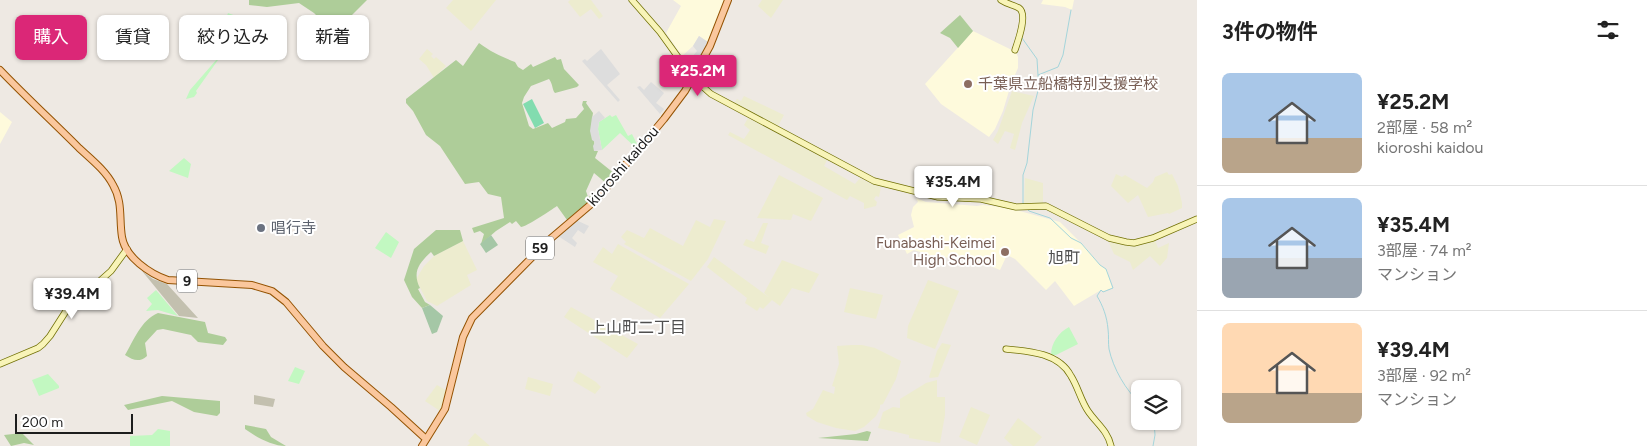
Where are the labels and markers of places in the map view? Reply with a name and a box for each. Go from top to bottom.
pin: ¥25.2M [657,54,739,97]
place label: 千葉県立船橋特別支援学校 [978,75,1158,93]
marker: 千葉県立船橋特別支援学校 [962,78,974,90]
pin: ¥35.4M [912,166,994,208]
place label: 唱行寺 [271,219,316,237]
marker: 唱行寺 [255,222,267,234]
place label: Funabashi-Keimei High School [876,234,995,269]
marker: Funabashi-Keimei High School [999,246,1011,258]
pin: ¥39.4M [31,278,113,320]

